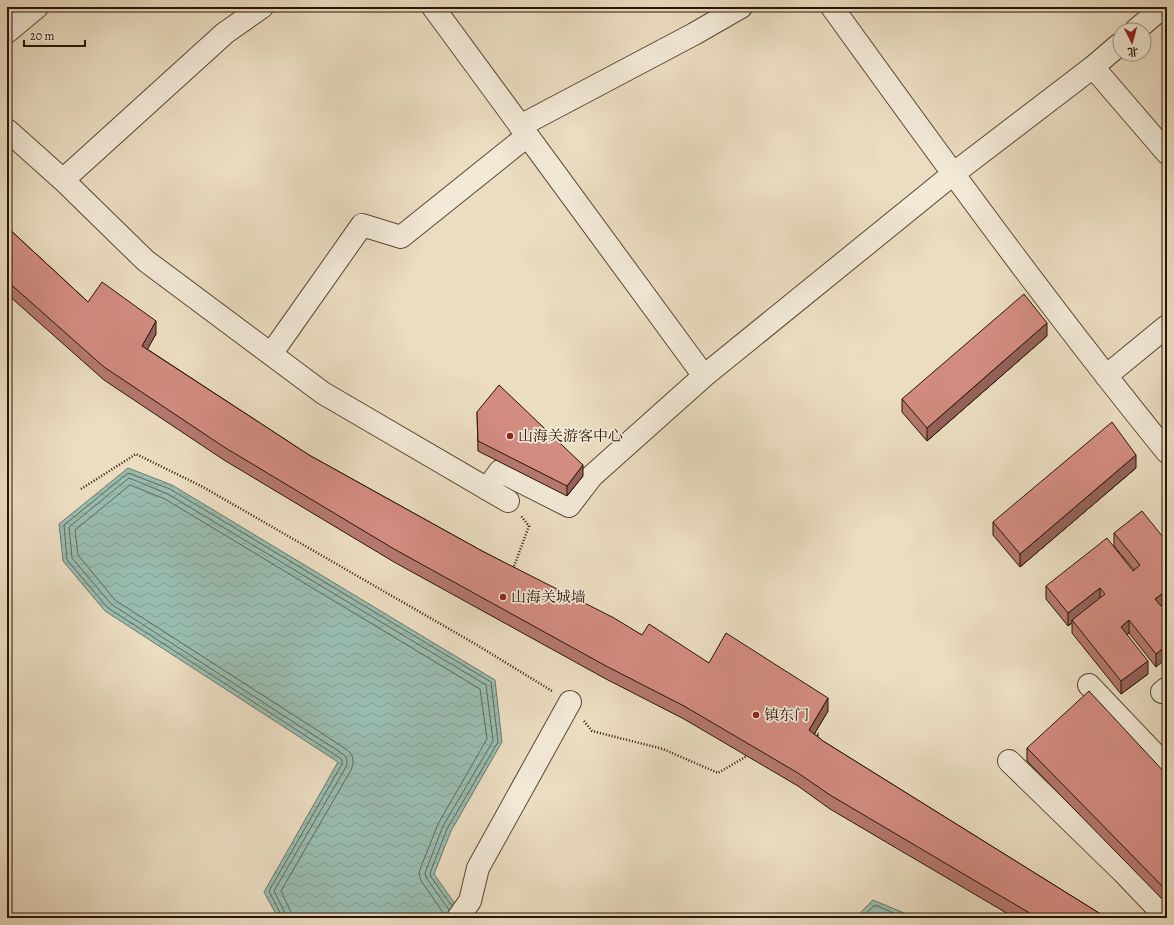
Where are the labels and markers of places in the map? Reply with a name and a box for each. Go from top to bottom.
place label: 山海关游客中心 [518,426,623,446]
marker: 山海关游客中心 [505,431,515,441]
place label: 山海关城墙 [511,587,586,607]
marker: 山海关城墙 [498,592,508,602]
place label: 镇东门 [764,705,809,725]
marker: 镇东门 [751,710,761,720]

